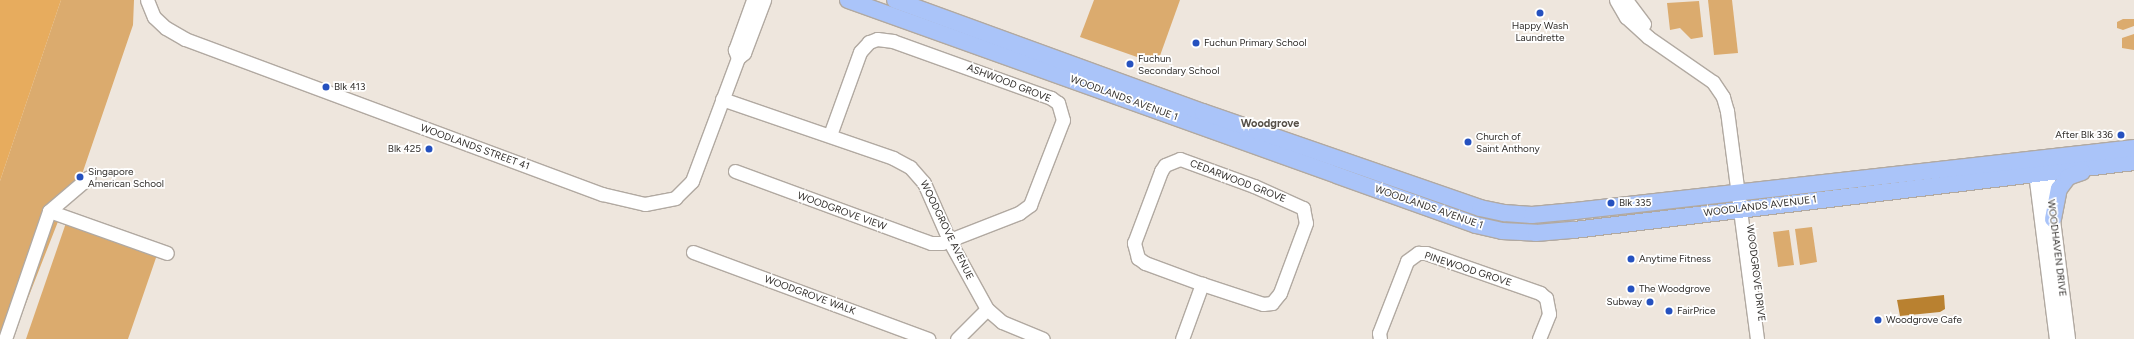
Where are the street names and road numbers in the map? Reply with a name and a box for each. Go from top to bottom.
street label: ASHWOOD GROVE [965,61,1053,105]
street label: WOODLANDS AVENUE 1 [1069,73,1179,123]
street label: WOODLANDS STREET 41 [419,122,531,172]
street label: CEDARWOOD GROVE [1188,157,1288,205]
street label: WOODGROVE AVENUE [918,178,976,282]
street label: WOODLANDS AVENUE 1 [1373,183,1485,231]
street label: WOODGROVE VIEW [796,189,888,233]
street label: WOODLANDS AVENUE 1 [1703,193,1817,219]
street label: WOODHAVEN DRIVE [2045,199,2069,297]
street label: WOODGROVE DRIVE [1744,224,1768,322]
street label: PINEWOOD GROVE [1423,249,1513,289]
street label: WOODGROVE WALK [763,273,857,317]

